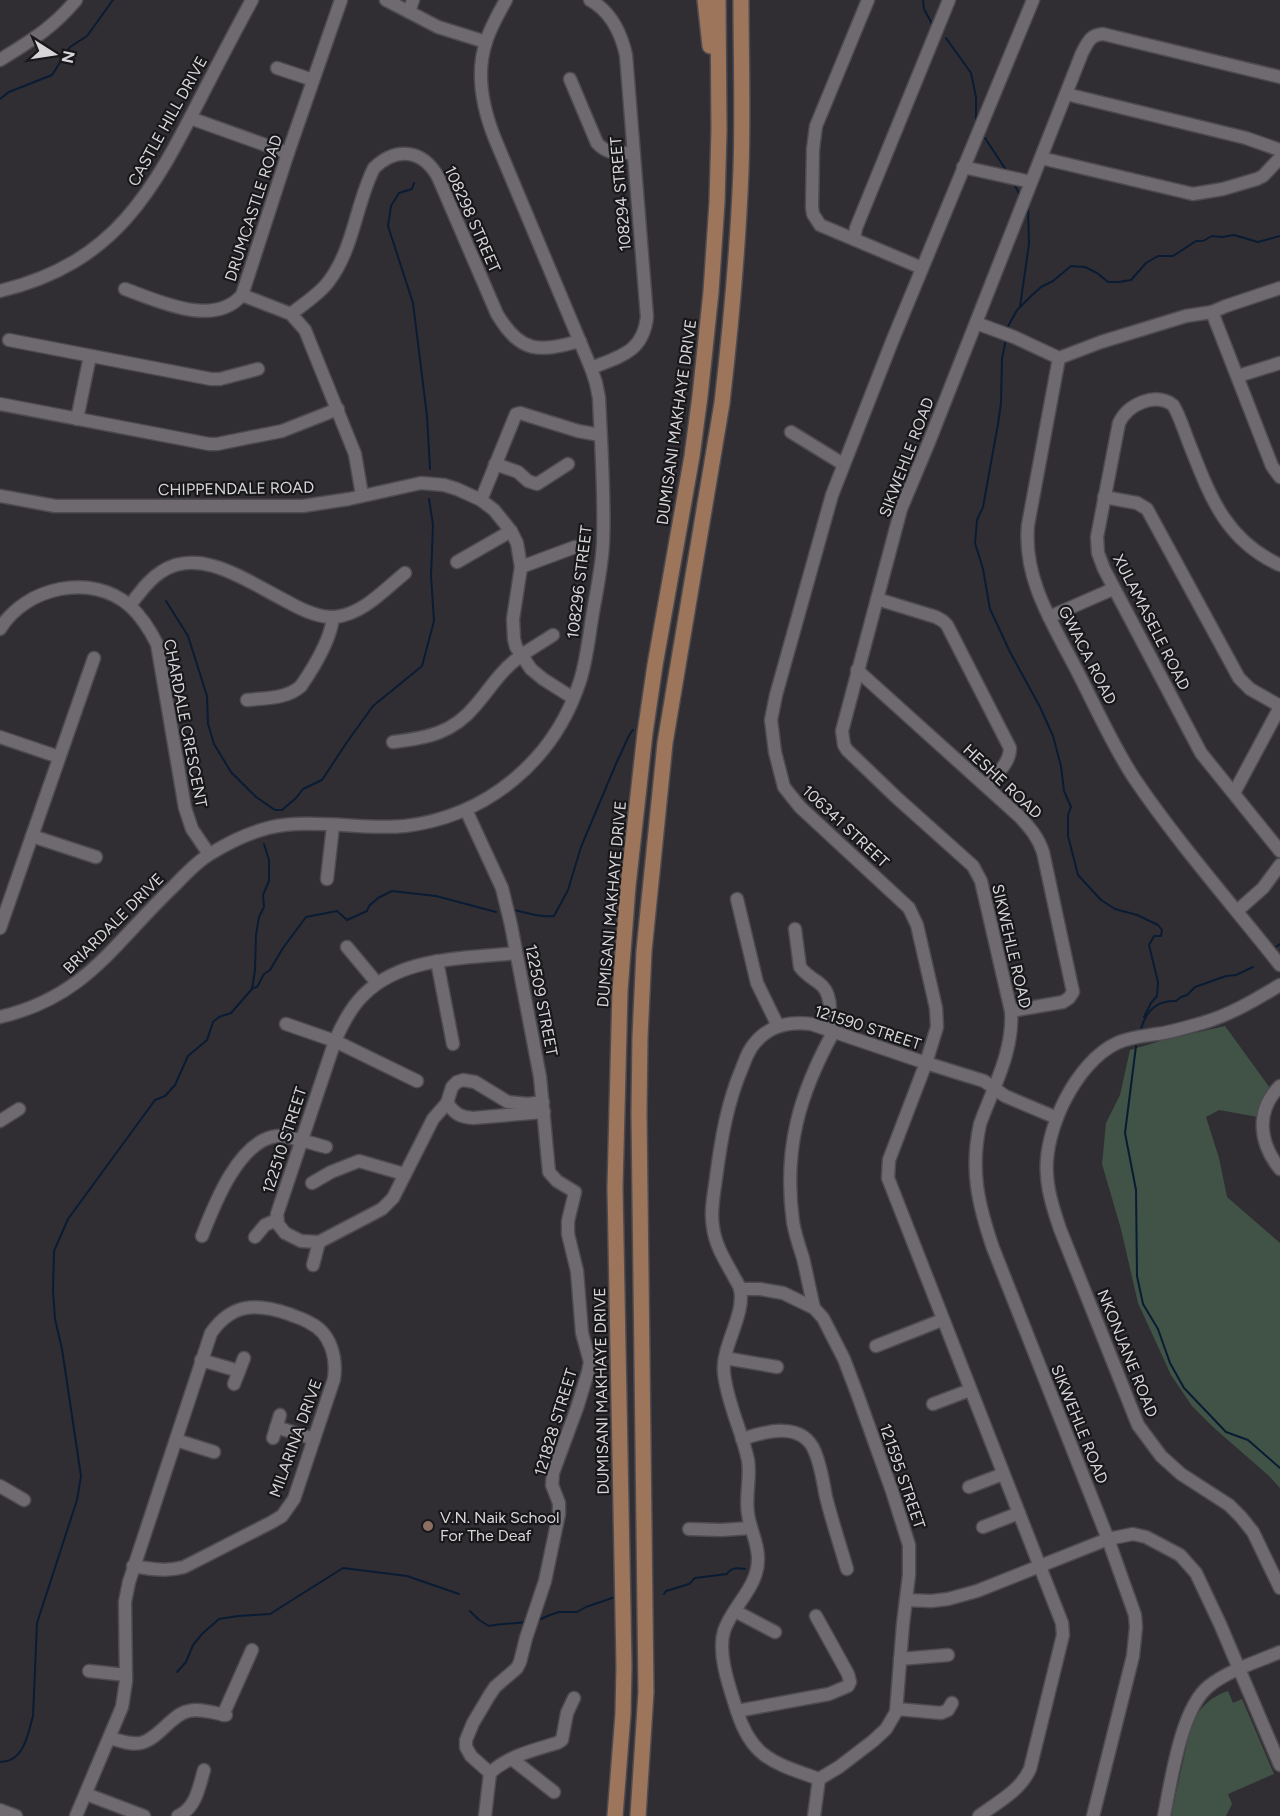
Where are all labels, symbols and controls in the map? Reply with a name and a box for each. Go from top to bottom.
north arrow [24,24,84,84]
text: N [58,49,79,65]
street label: CASTLE HILL DRIVE [124,53,211,190]
street label: DRUMCASTLE ROAD [221,133,286,284]
street label: 108294 STREET [606,136,635,252]
street label: 108298 STREET [440,163,505,276]
street label: DUMISANI MAKHAYE DRIVE [653,318,700,526]
street label: SIKWEHLE ROAD [875,395,938,520]
street label: CHIPPENDALE ROAD [158,478,314,499]
street label: 108296 STREET [563,524,596,640]
street label: XULAMASELE ROAD [1109,551,1194,693]
street label: GWACA ROAD [1055,603,1121,708]
street label: CHARDALE CRESCENT [160,637,211,809]
street label: HESHE ROAD [959,740,1046,823]
street label: 106341 STREET [798,781,893,871]
street label: DUMISANI MAKHAYE DRIVE [593,800,630,1008]
street label: BRIARDALE DRIVE [59,869,168,978]
street label: SIKWEHLE ROAD [988,882,1035,1010]
street label: 122509 STREET [521,943,562,1058]
street label: 121590 STREET [812,1001,924,1054]
street label: 122510 STREET [258,1084,311,1196]
street label: DUMISANI MAKHAYE DRIVE [590,1287,613,1495]
street label: NKONJANE ROAD [1093,1287,1162,1420]
street label: SIKWEHLE ROAD [1047,1362,1112,1487]
street label: 121828 STREET [530,1366,581,1478]
street label: MILARINA DRIVE [265,1376,326,1500]
street label: 121595 STREET [876,1421,929,1531]
place label: V.N. Naik School For The Deaf [440,1508,560,1545]
marker: V.N. Naik School For The Deaf [421,1519,435,1533]

